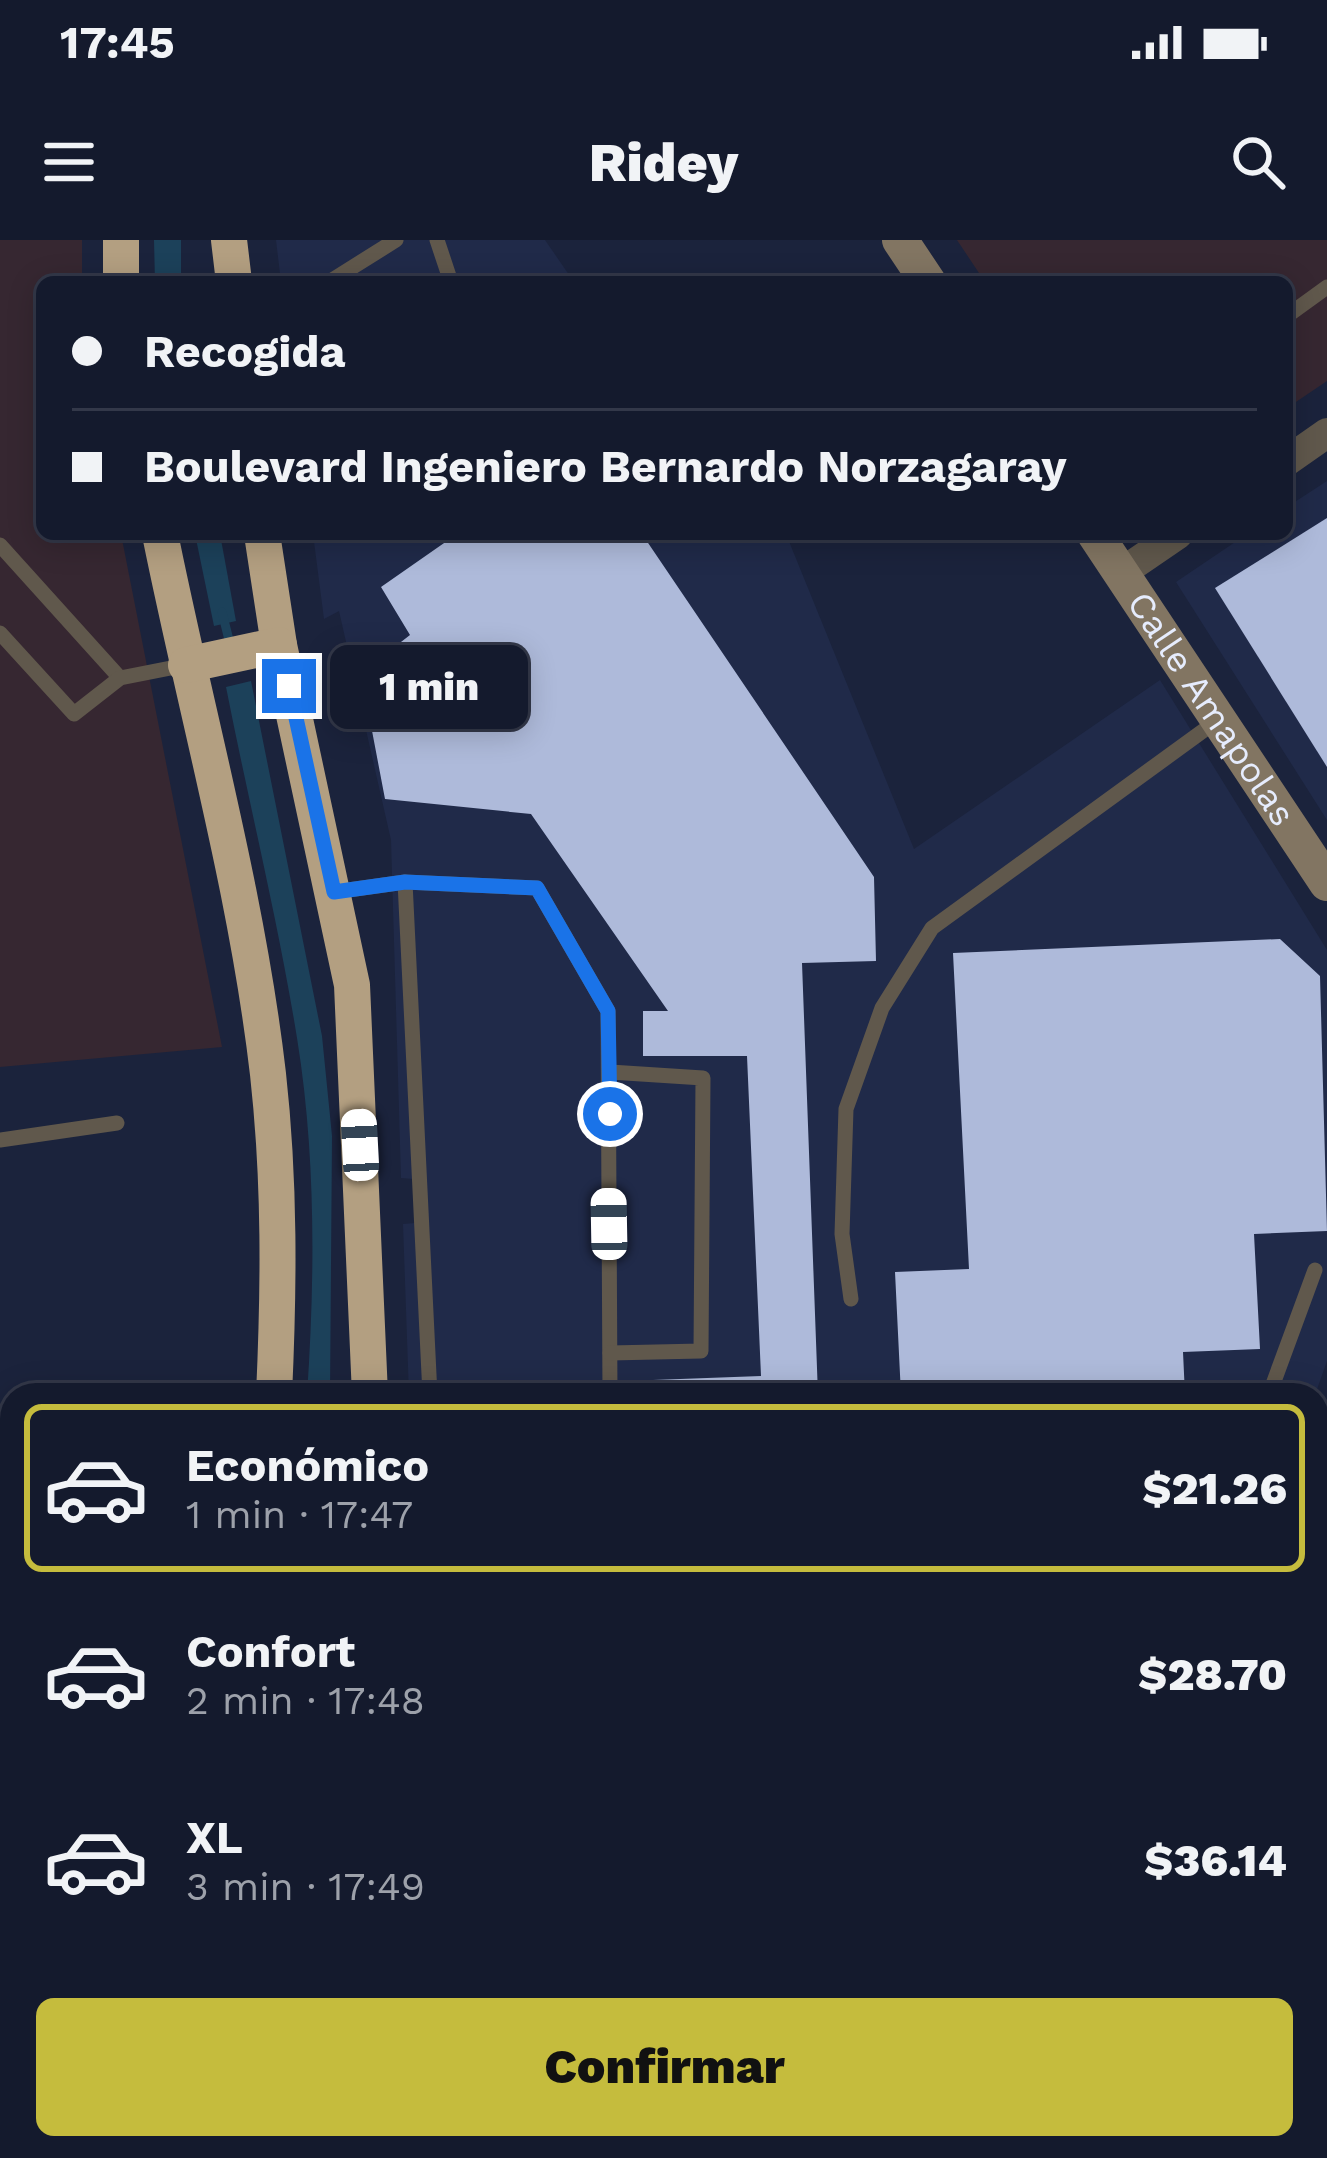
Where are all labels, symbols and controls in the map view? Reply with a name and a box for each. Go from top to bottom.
text: 17:45 [60,16,175,69]
icon: menu [36,129,102,195]
icon: search [1225,129,1291,195]
text: Ridey [589,131,738,194]
text: Recogida [144,325,346,378]
text: Boulevard Ingeniero Bernardo Norzagaray [144,440,1066,493]
street label: Calle Amapolas [1119,584,1304,834]
callout: 1 min [331,644,529,728]
route end [262,659,316,713]
text: 1 min [379,664,479,709]
route start [583,1087,637,1141]
car [340,1108,380,1182]
car [590,1188,628,1260]
icon: car [42,1434,150,1542]
text: Económico [186,1439,429,1492]
text: $21.26 [1142,1462,1287,1515]
text: 1 min · 17:47 [186,1492,413,1537]
icon: car [42,1620,150,1728]
text: Confort [186,1625,355,1678]
text: $28.70 [1138,1648,1287,1701]
text: 2 min · 17:48 [186,1678,425,1723]
icon: car [42,1806,150,1914]
text: XL [186,1811,243,1864]
text: $36.14 [1144,1834,1287,1887]
text: 3 min · 17:49 [186,1864,425,1909]
button: Confirmar [36,1998,1293,2136]

